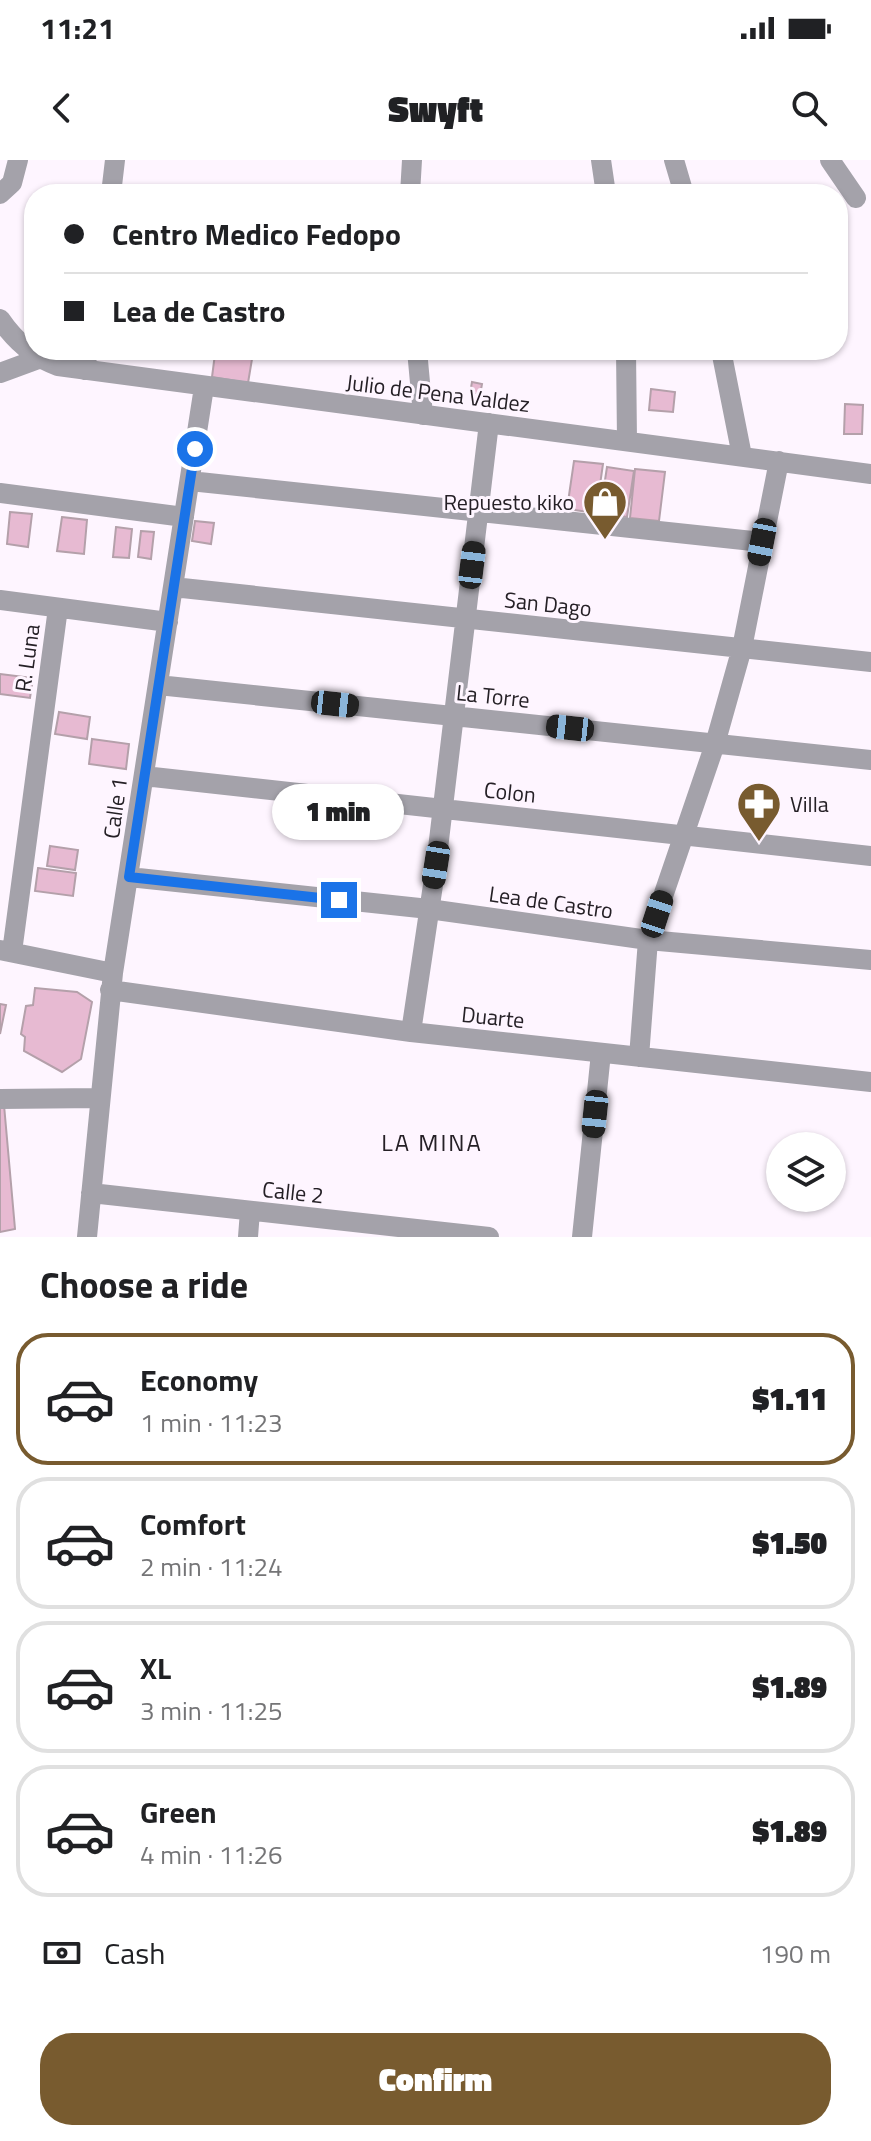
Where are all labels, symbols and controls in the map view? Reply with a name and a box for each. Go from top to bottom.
text: 11:21 [40,5,115,51]
text: Swyft [388,81,483,136]
icon: back [40,86,84,130]
icon: search [787,86,831,130]
text: Centro Medico Fedopo [112,211,401,257]
text: Lea de Castro [112,288,286,334]
street label: Julio de Pena Valdez [344,365,532,421]
route start [177,431,213,467]
shop icon: Repuesto kiko [581,478,629,541]
place label: Repuesto kiko [444,485,574,519]
car [746,516,778,568]
car [457,540,487,590]
street label: San Dago [503,583,593,625]
street label: R. Luna [5,622,49,694]
street label: La Torre [455,675,531,717]
car [310,690,360,718]
car [545,714,595,742]
street label: Colon [482,772,538,812]
street label: Calle 1 [94,775,136,841]
pharmacy icon: Villa [735,780,783,843]
callout: 1 min [273,784,405,840]
place label: Villa [790,787,829,821]
text: 1 min [306,792,370,831]
car [420,839,452,891]
street label: Lea de Castro [487,876,615,928]
route end [321,882,357,918]
car [638,887,676,941]
street label: Duarte [460,997,526,1037]
car [581,1089,609,1139]
district label: LA MINA [381,1124,483,1160]
map controls [766,1132,846,1212]
button: layers [766,1132,846,1212]
street label: Calle 2 [261,1172,325,1212]
text: Choose a ride [40,1257,248,1312]
text: Economy [140,1357,258,1403]
icon: car [44,1363,116,1435]
text: $1.11 [753,1376,827,1422]
text: 1 min · 11:23 [140,1403,283,1442]
text: Comfort [140,1501,246,1547]
icon: car [44,1507,116,1579]
text: $1.50 [753,1520,827,1566]
text: 2 min · 11:24 [140,1547,283,1586]
text: XL [140,1645,171,1691]
icon: car [44,1651,116,1723]
text: $1.89 [753,1664,827,1710]
text: 3 min · 11:25 [140,1691,283,1730]
text: Green [140,1789,217,1835]
icon: car [44,1795,116,1867]
text: $1.89 [753,1808,827,1854]
text: 4 min · 11:26 [140,1835,283,1874]
text: Cash [104,1930,165,1976]
icon: cash [40,1931,84,1975]
text: 190 m [760,1934,831,1973]
button: Confirm [40,2033,831,2125]

